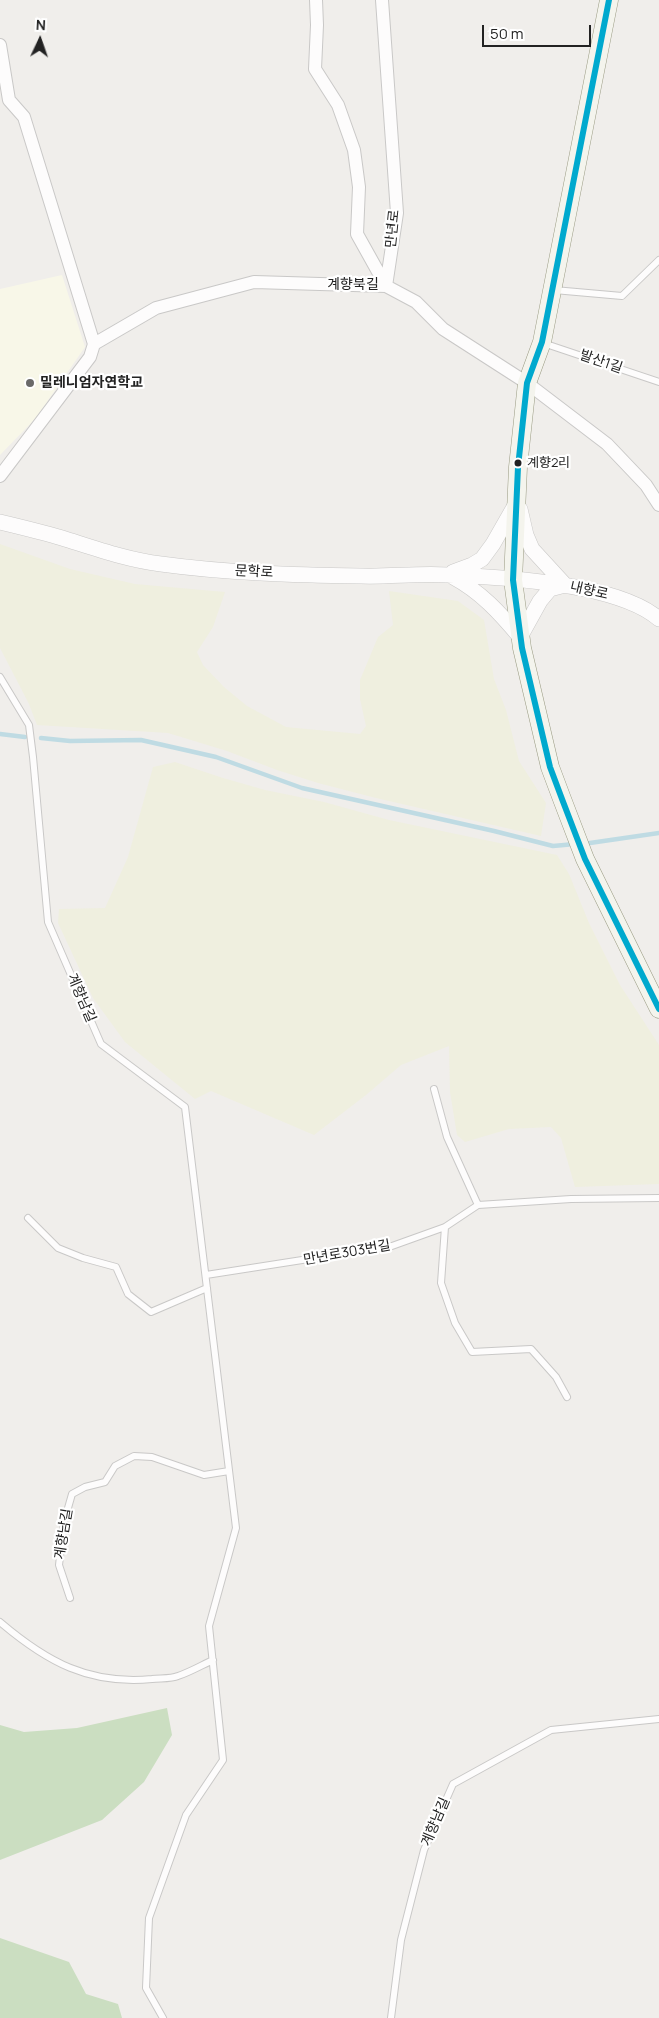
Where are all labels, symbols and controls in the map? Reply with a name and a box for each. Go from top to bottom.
north arrow [15,15,65,65]
text: N [35,15,46,34]
scale bar [484,15,593,47]
text: 50 m [490,23,524,44]
street label: 만년로 [383,209,403,249]
street label: 계향북길 [327,277,379,293]
street label: 발산1길 [577,347,625,377]
place label: 밀레니엄자연학교 [40,375,143,391]
marker: 밀레니엄자연학교 [24,377,36,389]
place label: 계향2리 [527,455,570,471]
marker: 계향2리 [513,458,523,468]
street label: 문학로 [234,563,274,581]
street label: 내향로 [568,578,610,604]
street label: 계향남길 [63,971,99,1025]
street label: 만년로303번길 [302,1237,392,1269]
street label: 계향남길 [52,1507,76,1561]
street label: 계향남길 [418,1795,454,1849]

